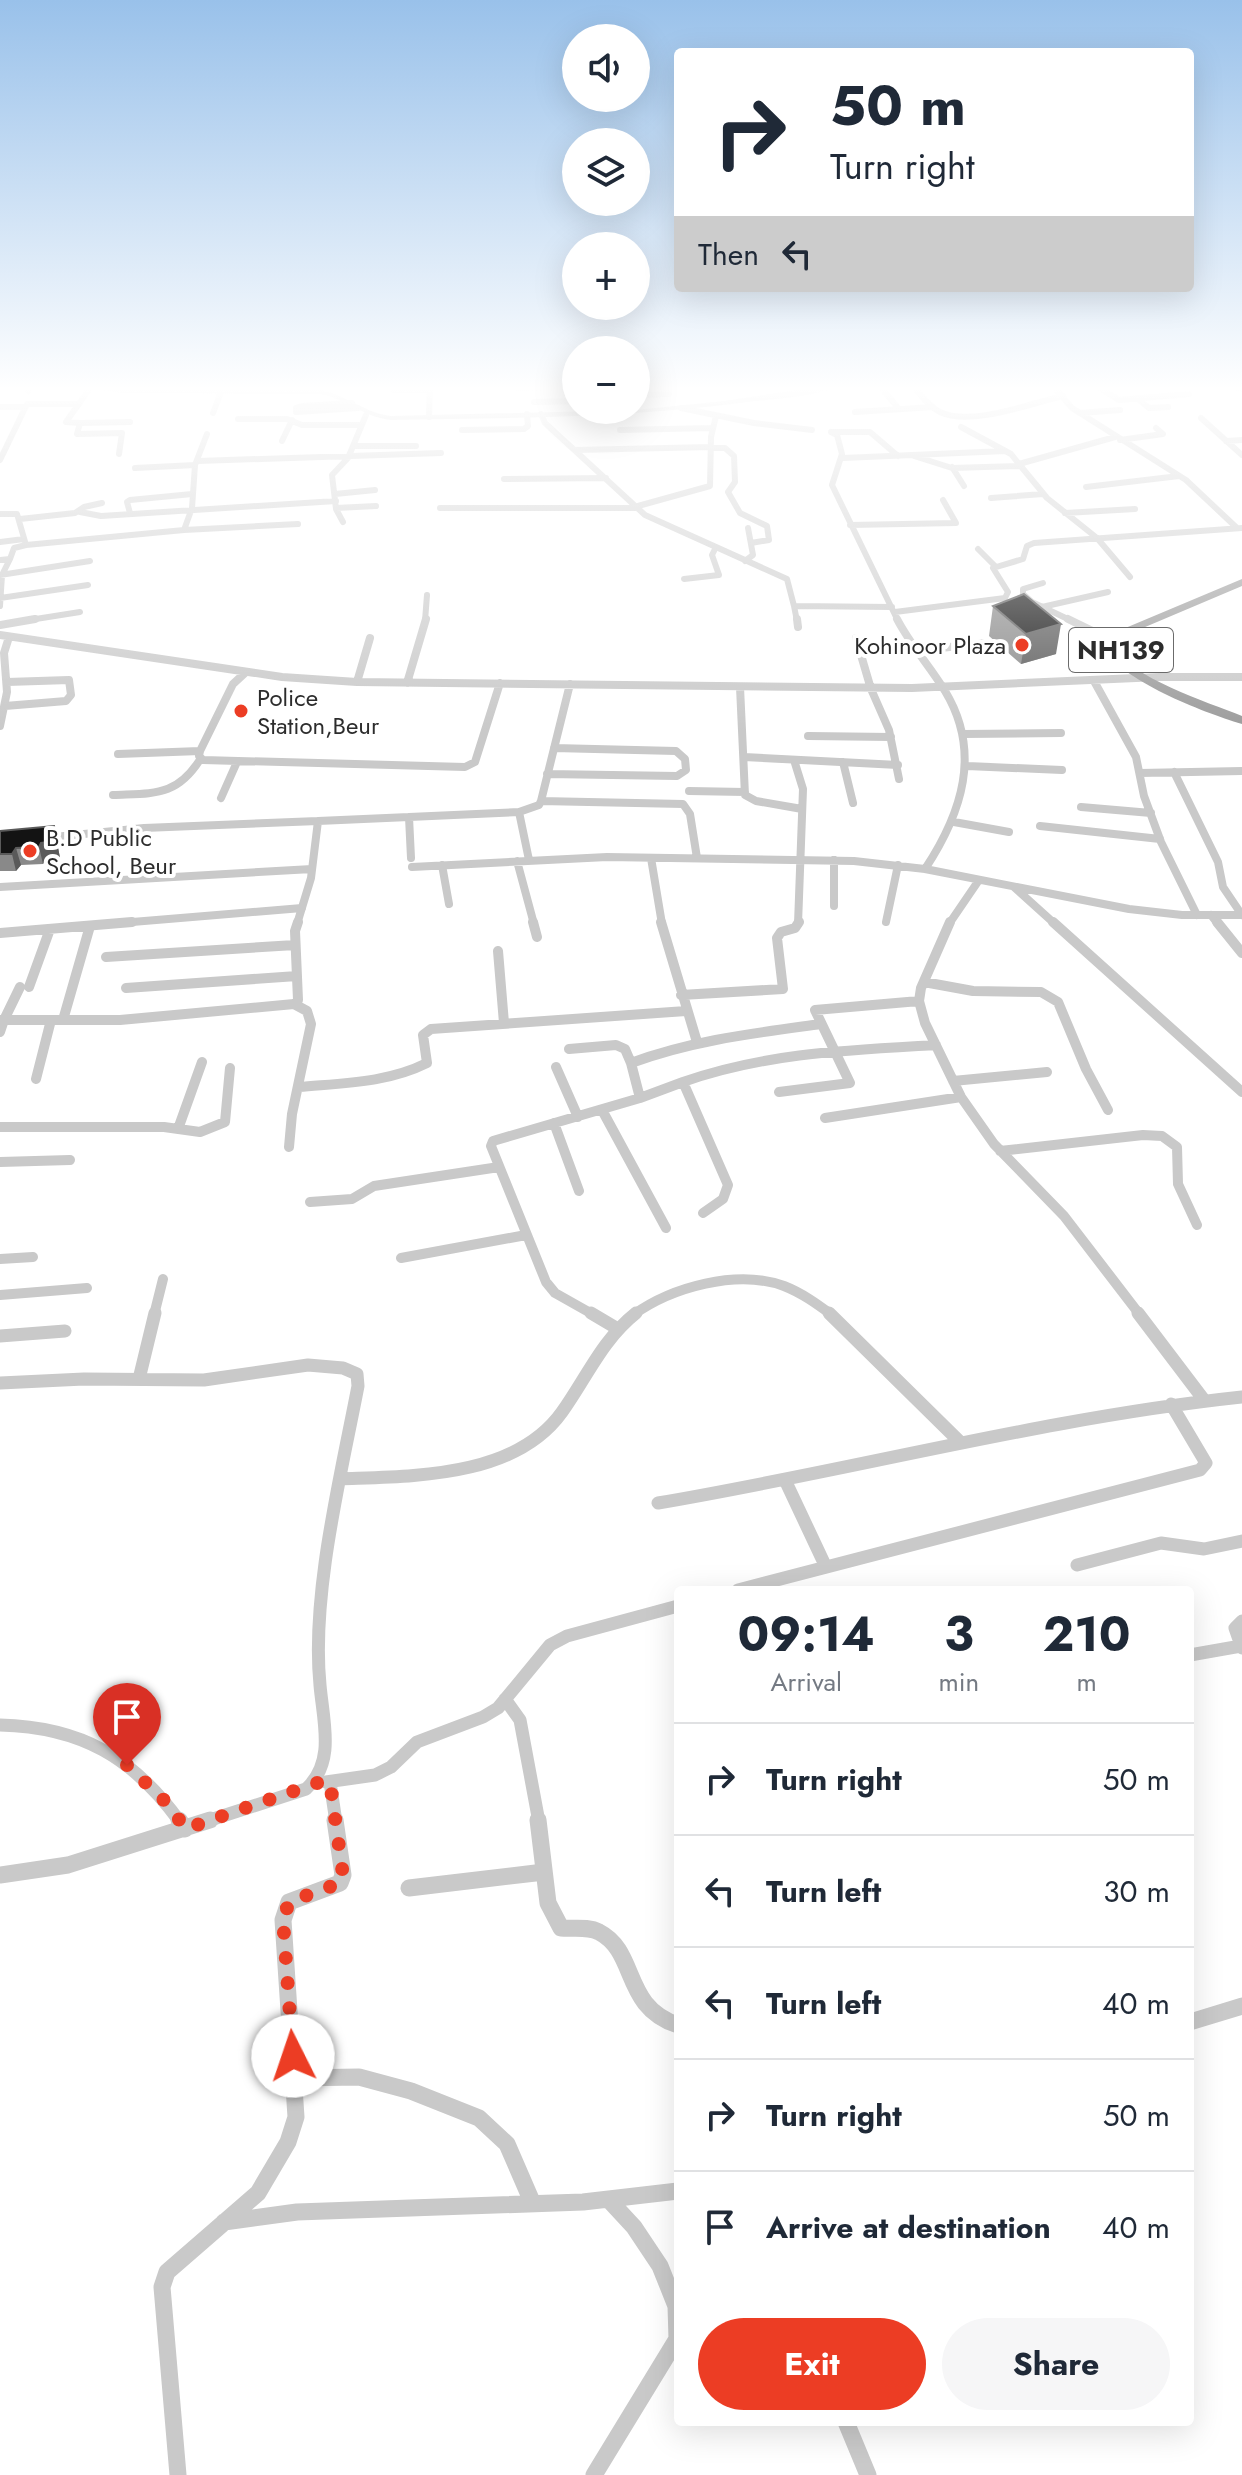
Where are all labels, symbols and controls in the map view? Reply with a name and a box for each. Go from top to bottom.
map controls [562,24,650,424]
button: sound [562,24,650,112]
text: 50 m [830,65,966,146]
icon: right [698,80,802,184]
button: layers [562,128,650,216]
text: Turn right [830,140,975,192]
button: + [562,232,650,320]
icon: left [775,232,819,276]
text: Then [698,233,759,276]
button: − [562,336,650,424]
place label: Kohinoor Plaza [854,628,1006,663]
road number: NH139 [1069,628,1173,672]
marker: Kohinoor Plaza [1013,636,1031,654]
place label: Police Station,Beur [257,680,380,743]
marker: Police Station,Beur [232,702,250,720]
place label: B.D Public School, Beur [46,820,177,883]
marker: B.D Public School, Beur [21,842,39,860]
text: 09:14 [738,1600,875,1669]
text: 3 [944,1600,974,1669]
text: 210 [1043,1600,1130,1669]
text: Arrival [770,1663,842,1701]
text: min [938,1663,979,1701]
text: m [1076,1663,1097,1701]
pin [93,1683,161,1765]
icon: arrive [105,1695,149,1739]
icon: right [698,1757,742,1801]
text: Turn right [766,1758,902,1801]
text: 50 m [1103,1758,1170,1801]
icon: left [698,1869,742,1913]
text: Turn left [766,1870,881,1913]
text: 30 m [1103,1870,1170,1913]
icon: left [698,1981,742,2025]
text: Turn left [766,1982,881,2025]
text: 40 m [1102,1982,1170,2025]
position arrow [251,2014,335,2098]
icon: right [698,2093,742,2137]
text: Turn right [766,2094,902,2137]
text: 50 m [1103,2094,1170,2137]
icon: arrive [698,2205,742,2249]
text: Arrive at destination [766,2206,1051,2249]
text: 40 m [1102,2206,1170,2249]
button: Exit [698,2318,926,2410]
button: Share [942,2318,1170,2410]

